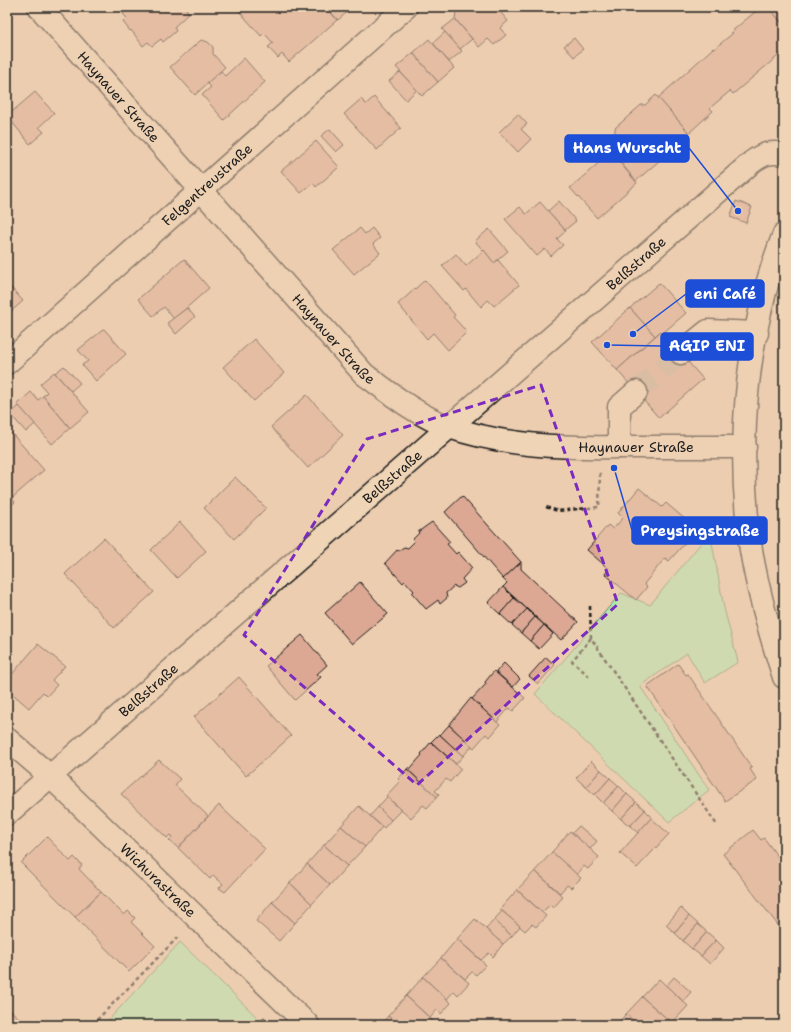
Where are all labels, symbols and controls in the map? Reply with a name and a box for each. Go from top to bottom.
street label: Haynauer Straße [73,48,164,146]
callout: Hans Wurscht [565,135,689,162]
text: Hans Wurscht [573,138,681,158]
street label: Felgentreustraße [158,139,256,230]
street label: Belßstraße [603,232,670,294]
callout: eni Café [686,280,764,307]
text: eni Café [694,284,756,304]
street label: Haynauer Straße [288,290,379,388]
callout: AGIP ENI [661,333,753,360]
text: AGIP ENI [669,336,745,356]
street label: Haynauer Straße [578,438,694,456]
street label: Belßstraße [359,446,426,508]
callout: Preysingstraße [632,517,767,544]
text: Preysingstraße [640,521,760,541]
street label: Belßstraße [115,659,182,721]
street label: Wichurastraße [116,839,200,921]

